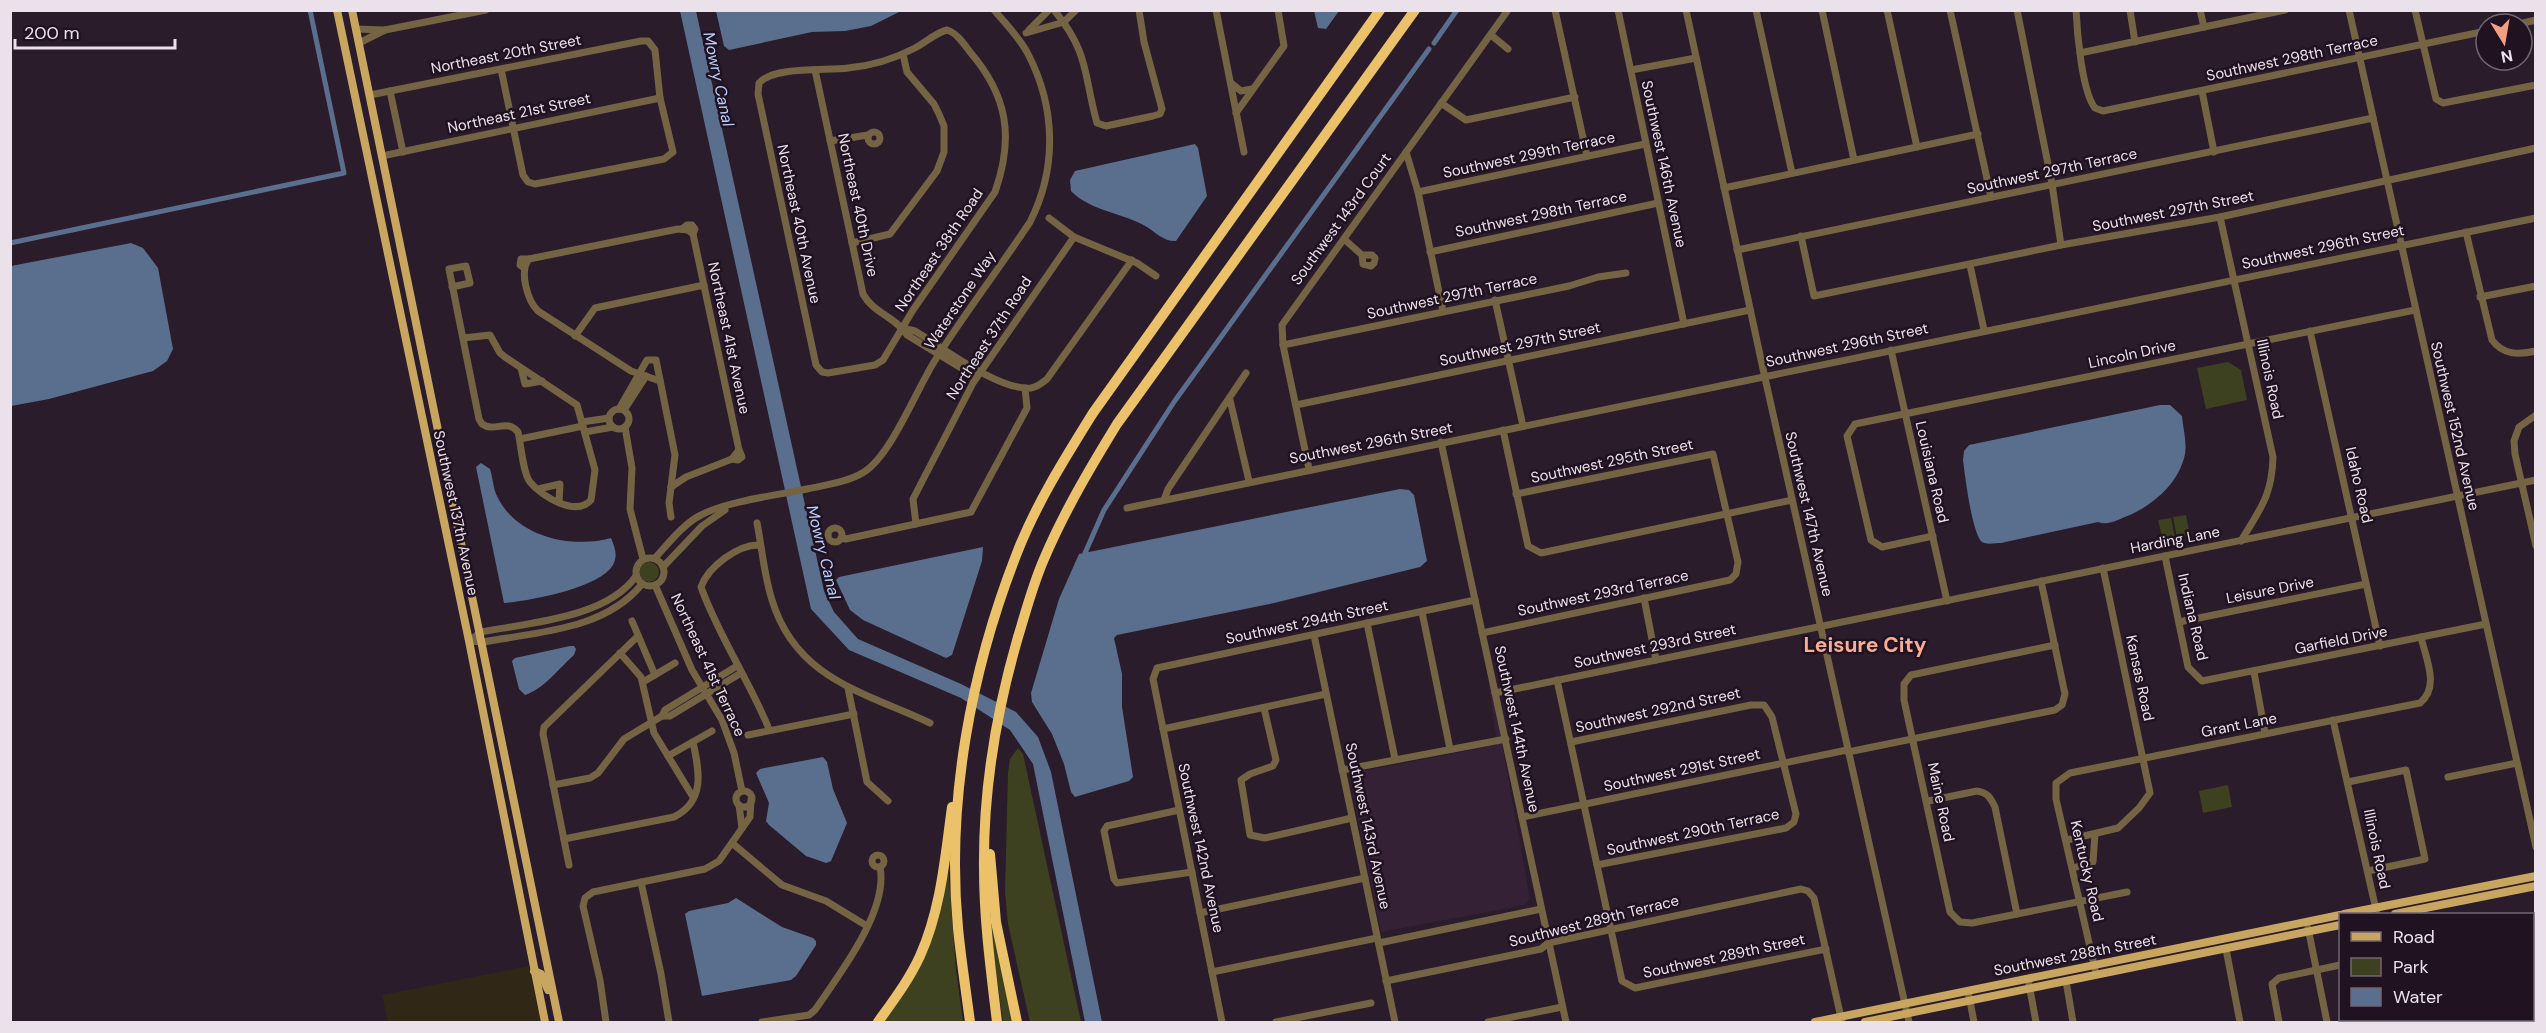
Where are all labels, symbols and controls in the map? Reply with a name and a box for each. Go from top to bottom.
scale bar [15,12,176,50]
north arrow [2474,12,2534,72]
text: 200 m [24,21,80,45]
street label: Northeast 20th Street [429,30,583,78]
water label: Mowry Canal [698,30,739,129]
street label: Southwest 298th Terrace [2204,30,2380,86]
text: N [2499,45,2514,68]
street label: Southwest 146th Avenue [1637,79,1691,249]
street label: Northeast 21st Street [446,88,593,138]
street label: Southwest 299th Terrace [1441,127,1617,183]
street label: Northeast 40th Drive [833,131,883,279]
street label: Northeast 40th Avenue [772,143,826,305]
street label: Southwest 297th Terrace [1965,143,2139,199]
street label: Southwest 143rd Court [1286,149,1396,289]
street label: Northeast 38th Road [890,185,988,315]
street label: Southwest 298th Terrace [1453,186,1629,242]
street label: Southwest 297th Street [2091,186,2256,236]
street label: Southwest 296th Street [2240,220,2406,274]
street label: Waterstone Way [920,246,1001,353]
street label: Northeast 41st Avenue [703,260,755,416]
street label: Southwest 297th Terrace [1365,268,1539,324]
street label: Northeast 37th Road [942,273,1036,403]
street label: Southwest 297th Street [1438,317,1602,371]
street label: Southwest 296th Street [1764,318,1930,372]
street label: Lincoln Drive [2086,335,2178,373]
street label: Illinois Road [2252,337,2288,421]
street label: Southwest 152nd Avenue [2426,340,2484,512]
street label: Southwest 296th Street [1288,417,1454,469]
street label: Louisiana Road [1911,419,1953,525]
street label: Southwest 137th Avenue [429,429,483,597]
street label: Southwest 147th Avenue [1780,430,1838,598]
street label: Southwest 295th Street [1529,434,1695,488]
street label: Idaho Road [2341,445,2377,525]
water label: Mowry Canal [802,503,845,602]
street label: Harding Lane [2129,522,2221,558]
street label: Southwest 293rd Terrace [1516,565,1690,621]
street label: Indiana Road [2173,571,2213,663]
street label: Leisure Drive [2224,572,2316,608]
street label: Northeast 41st Terrace [666,590,750,740]
street label: Southwest 294th Street [1224,595,1390,649]
street label: Southwest 293rd Street [1572,619,1738,673]
street label: Garfield Drive [2293,621,2389,659]
district label: Leisure City [1804,631,1927,659]
street label: Kansas Road [2121,633,2159,723]
street label: Southwest 144th Avenue [1490,644,1544,814]
street label: Southwest 292nd Street [1574,683,1742,737]
street label: Grant Lane [2199,708,2279,742]
street label: Southwest 143rd Avenue [1341,741,1395,911]
street label: Southwest 291st Street [1602,744,1762,796]
street label: Southwest 142nd Avenue [1173,761,1229,935]
street label: Maine Road [1923,761,1959,843]
street label: Southwest 290th Terrace [1605,804,1781,860]
street label: Illinois Road [2359,807,2395,891]
street label: Kentucky Road [2066,818,2108,924]
street label: Southwest 289th Terrace [1507,890,1681,952]
legend [2339,913,2534,1021]
text: Road [2393,925,2435,949]
street label: Southwest 289th Street [1641,929,1807,983]
street label: Southwest 288th Street [1992,929,2158,981]
text: Park [2393,955,2429,979]
text: Water [2393,985,2443,1009]

